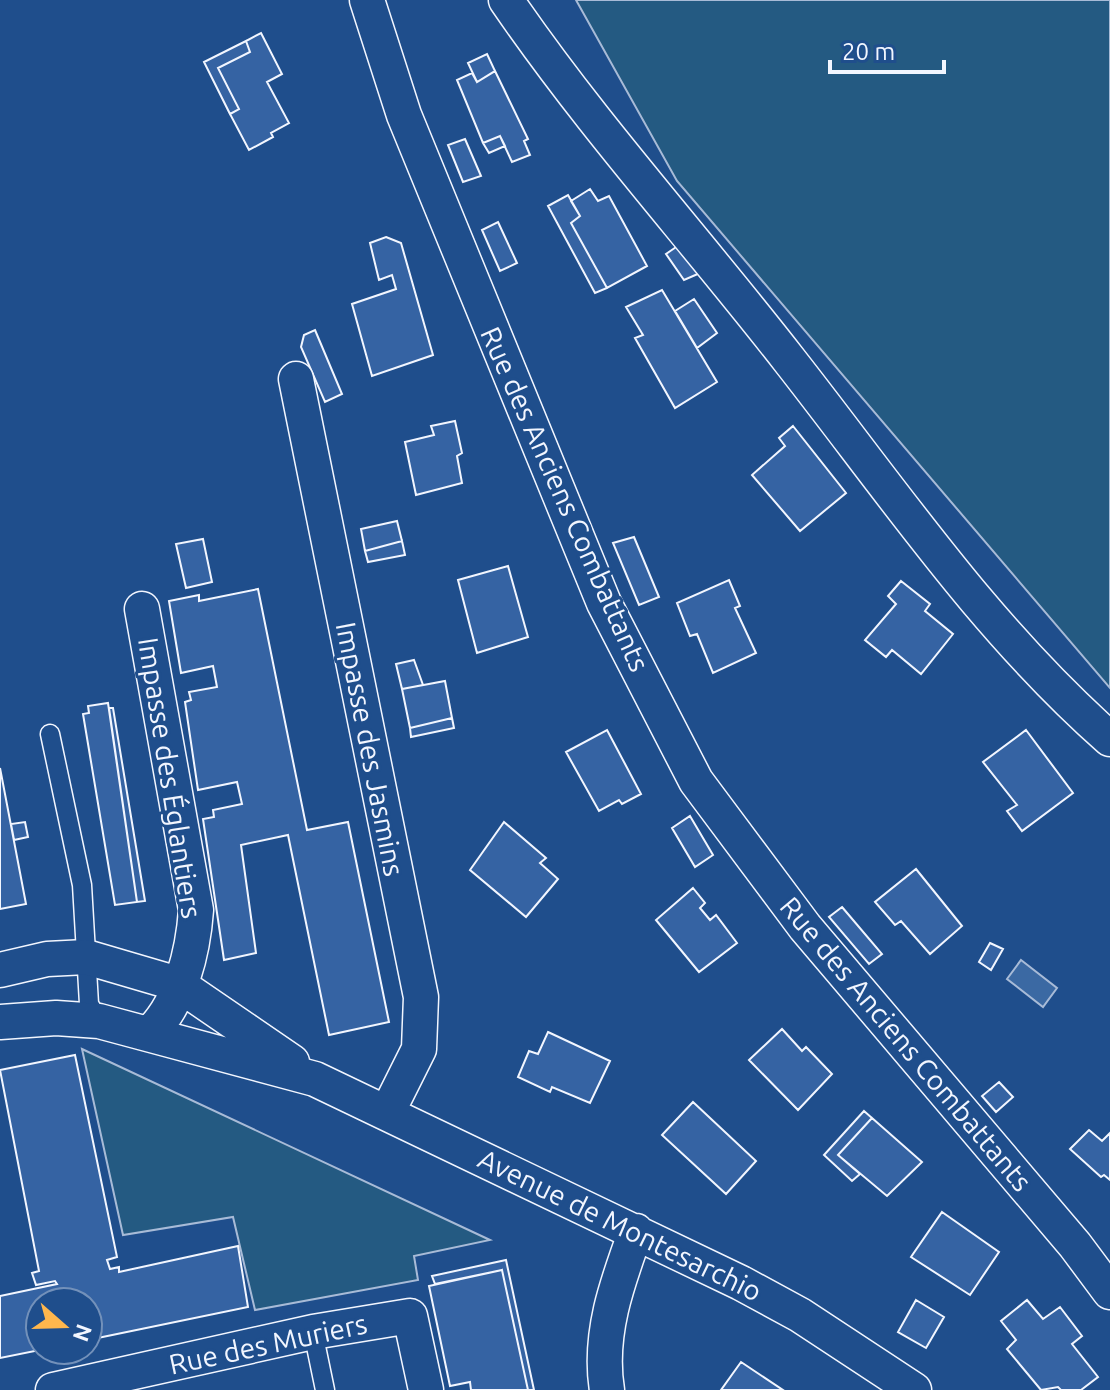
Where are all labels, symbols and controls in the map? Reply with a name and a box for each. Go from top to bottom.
scale bar [830,24,944,74]
text: 20 m [842,38,895,65]
street label: Rue des Anciens Combattants [475,322,656,676]
street label: Impasse des Jasmins [331,619,410,879]
street label: Impasse des Églantiers [133,635,209,921]
street label: Rue des Anciens Combattants [774,891,1038,1197]
street label: Avenue de Montesarchio [473,1142,767,1307]
north arrow [24,1286,104,1366]
street label: Rue des Muriers [166,1307,370,1380]
text: N [69,1321,98,1345]

